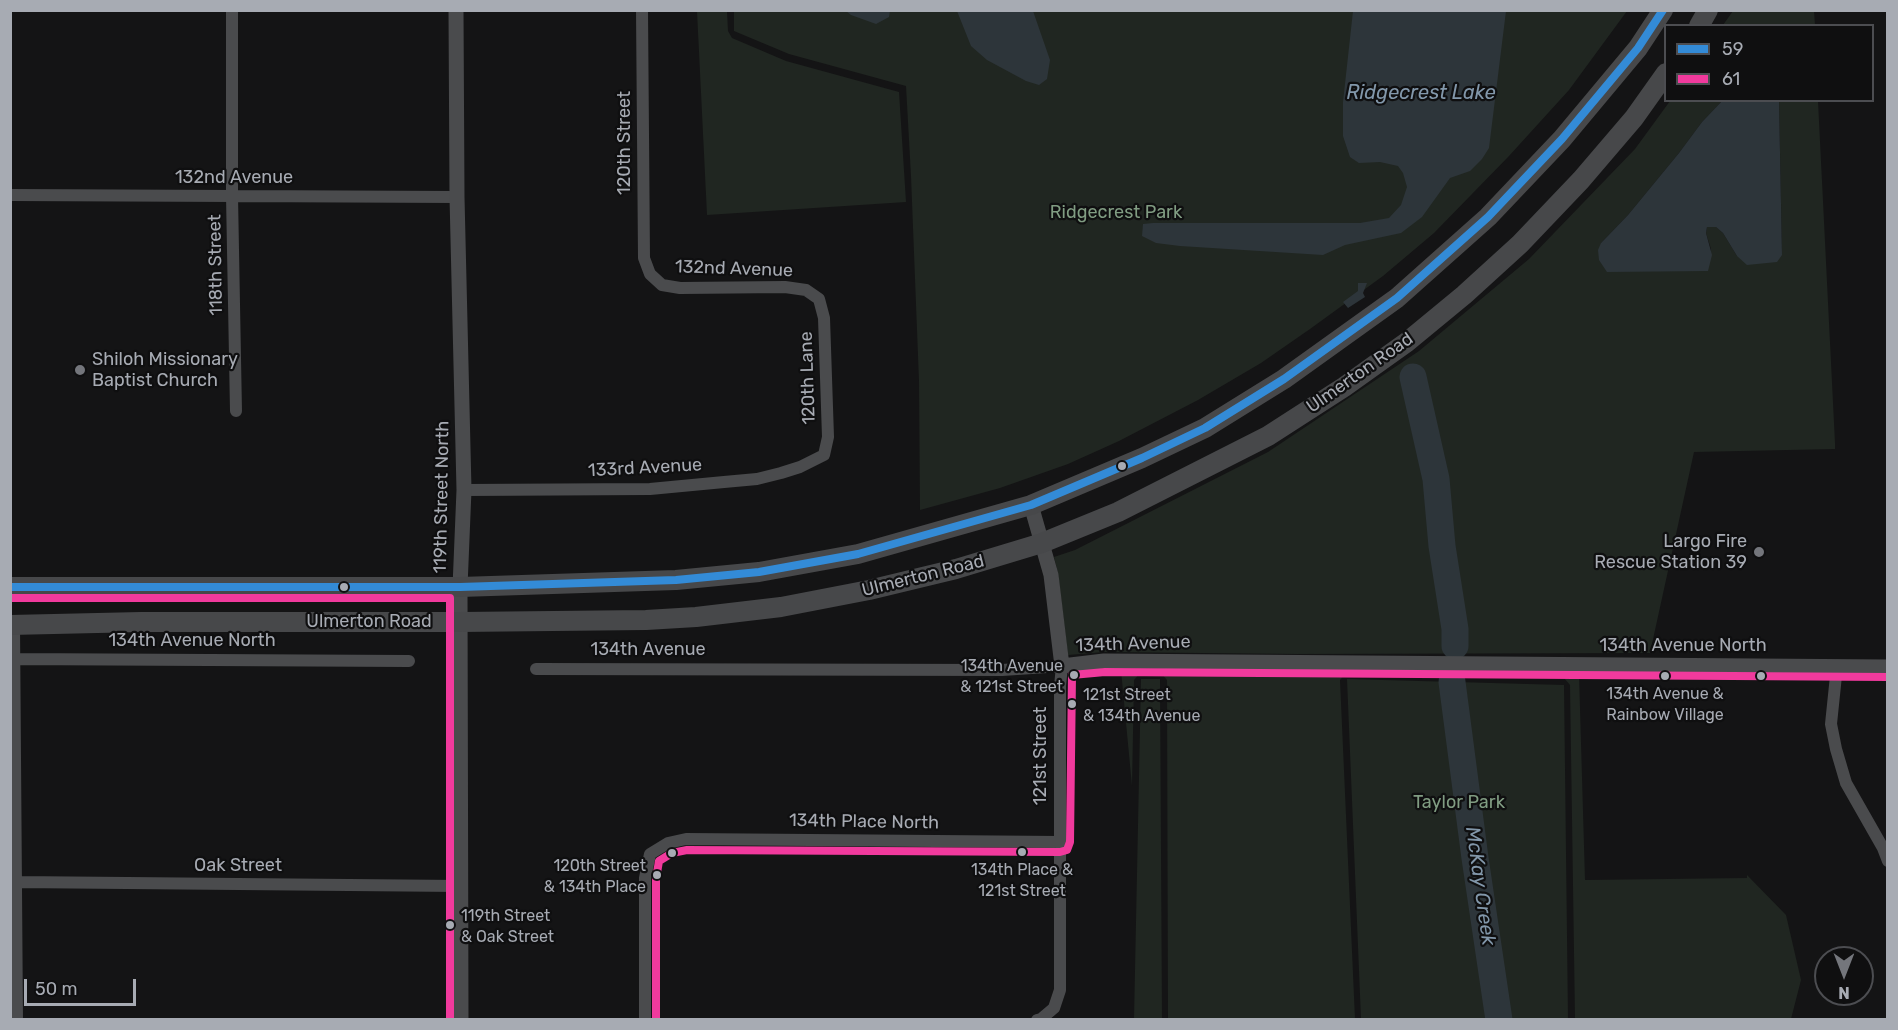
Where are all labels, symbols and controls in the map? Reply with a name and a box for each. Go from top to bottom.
legend [1664,24,1874,102]
text: 59 [1722,38,1743,60]
text: 61 [1722,68,1740,90]
water label: Ridgecrest Lake [1346,81,1496,105]
street label: 120th Street [614,91,636,195]
street label: 132nd Avenue [175,167,293,189]
park label: Ridgecrest Park [1050,202,1182,224]
street label: 118th Street [204,214,228,316]
street label: 132nd Avenue [675,256,793,282]
street label: Ulmerton Road [1303,328,1417,418]
street label: 120th Lane [796,331,820,425]
place label: Shiloh Missionary Baptist Church [92,349,238,392]
marker: Shiloh Missionary Baptist Church [73,363,87,377]
street label: 119th Street North [430,421,454,573]
street label: 133rd Avenue [587,454,703,482]
unlabelled marker [1116,460,1128,472]
place label: Largo Fire Rescue Station 39 [1594,531,1747,574]
marker: Largo Fire Rescue Station 39 [1752,545,1766,559]
street label: Ulmerton Road [860,550,986,602]
unlabelled marker [338,581,350,593]
street label: Ulmerton Road [306,611,432,633]
street label: 134th Avenue North [108,630,276,652]
street label: 134th Avenue [1075,631,1191,657]
street label: 134th Avenue North [1599,635,1767,657]
street label: 134th Avenue [590,639,706,661]
place label: 134th Avenue & 121st Street [960,656,1063,694]
marker: 134th Avenue & 121st Street [1068,669,1080,681]
marker: 134th Avenue & Rainbow Village [1659,670,1671,682]
unlabelled marker [1755,670,1767,682]
place label: 134th Avenue & Rainbow Village [1606,684,1724,722]
place label: 121st Street & 134th Avenue [1083,685,1200,723]
marker: 121st Street & 134th Avenue [1066,698,1078,710]
street label: 121st Street [1030,707,1052,805]
park label: Taylor Park [1413,792,1505,814]
street label: 134th Place North [789,810,939,834]
water label: McKay Creek [1460,825,1500,947]
marker: 134th Place & 121st Street [1016,846,1028,858]
unlabelled marker [666,847,678,859]
street label: Oak Street [194,855,282,877]
place label: 120th Street & 134th Place [544,856,646,894]
place label: 134th Place & 121st Street [971,860,1073,898]
marker: 120th Street & 134th Place [651,869,663,881]
place label: 119th Street & Oak Street [461,906,554,944]
marker: 119th Street & Oak Street [444,919,456,931]
north arrow [1814,946,1874,1006]
scale bar [27,967,140,1005]
text: 50 m [35,978,78,1000]
text: N [1838,983,1850,1002]

